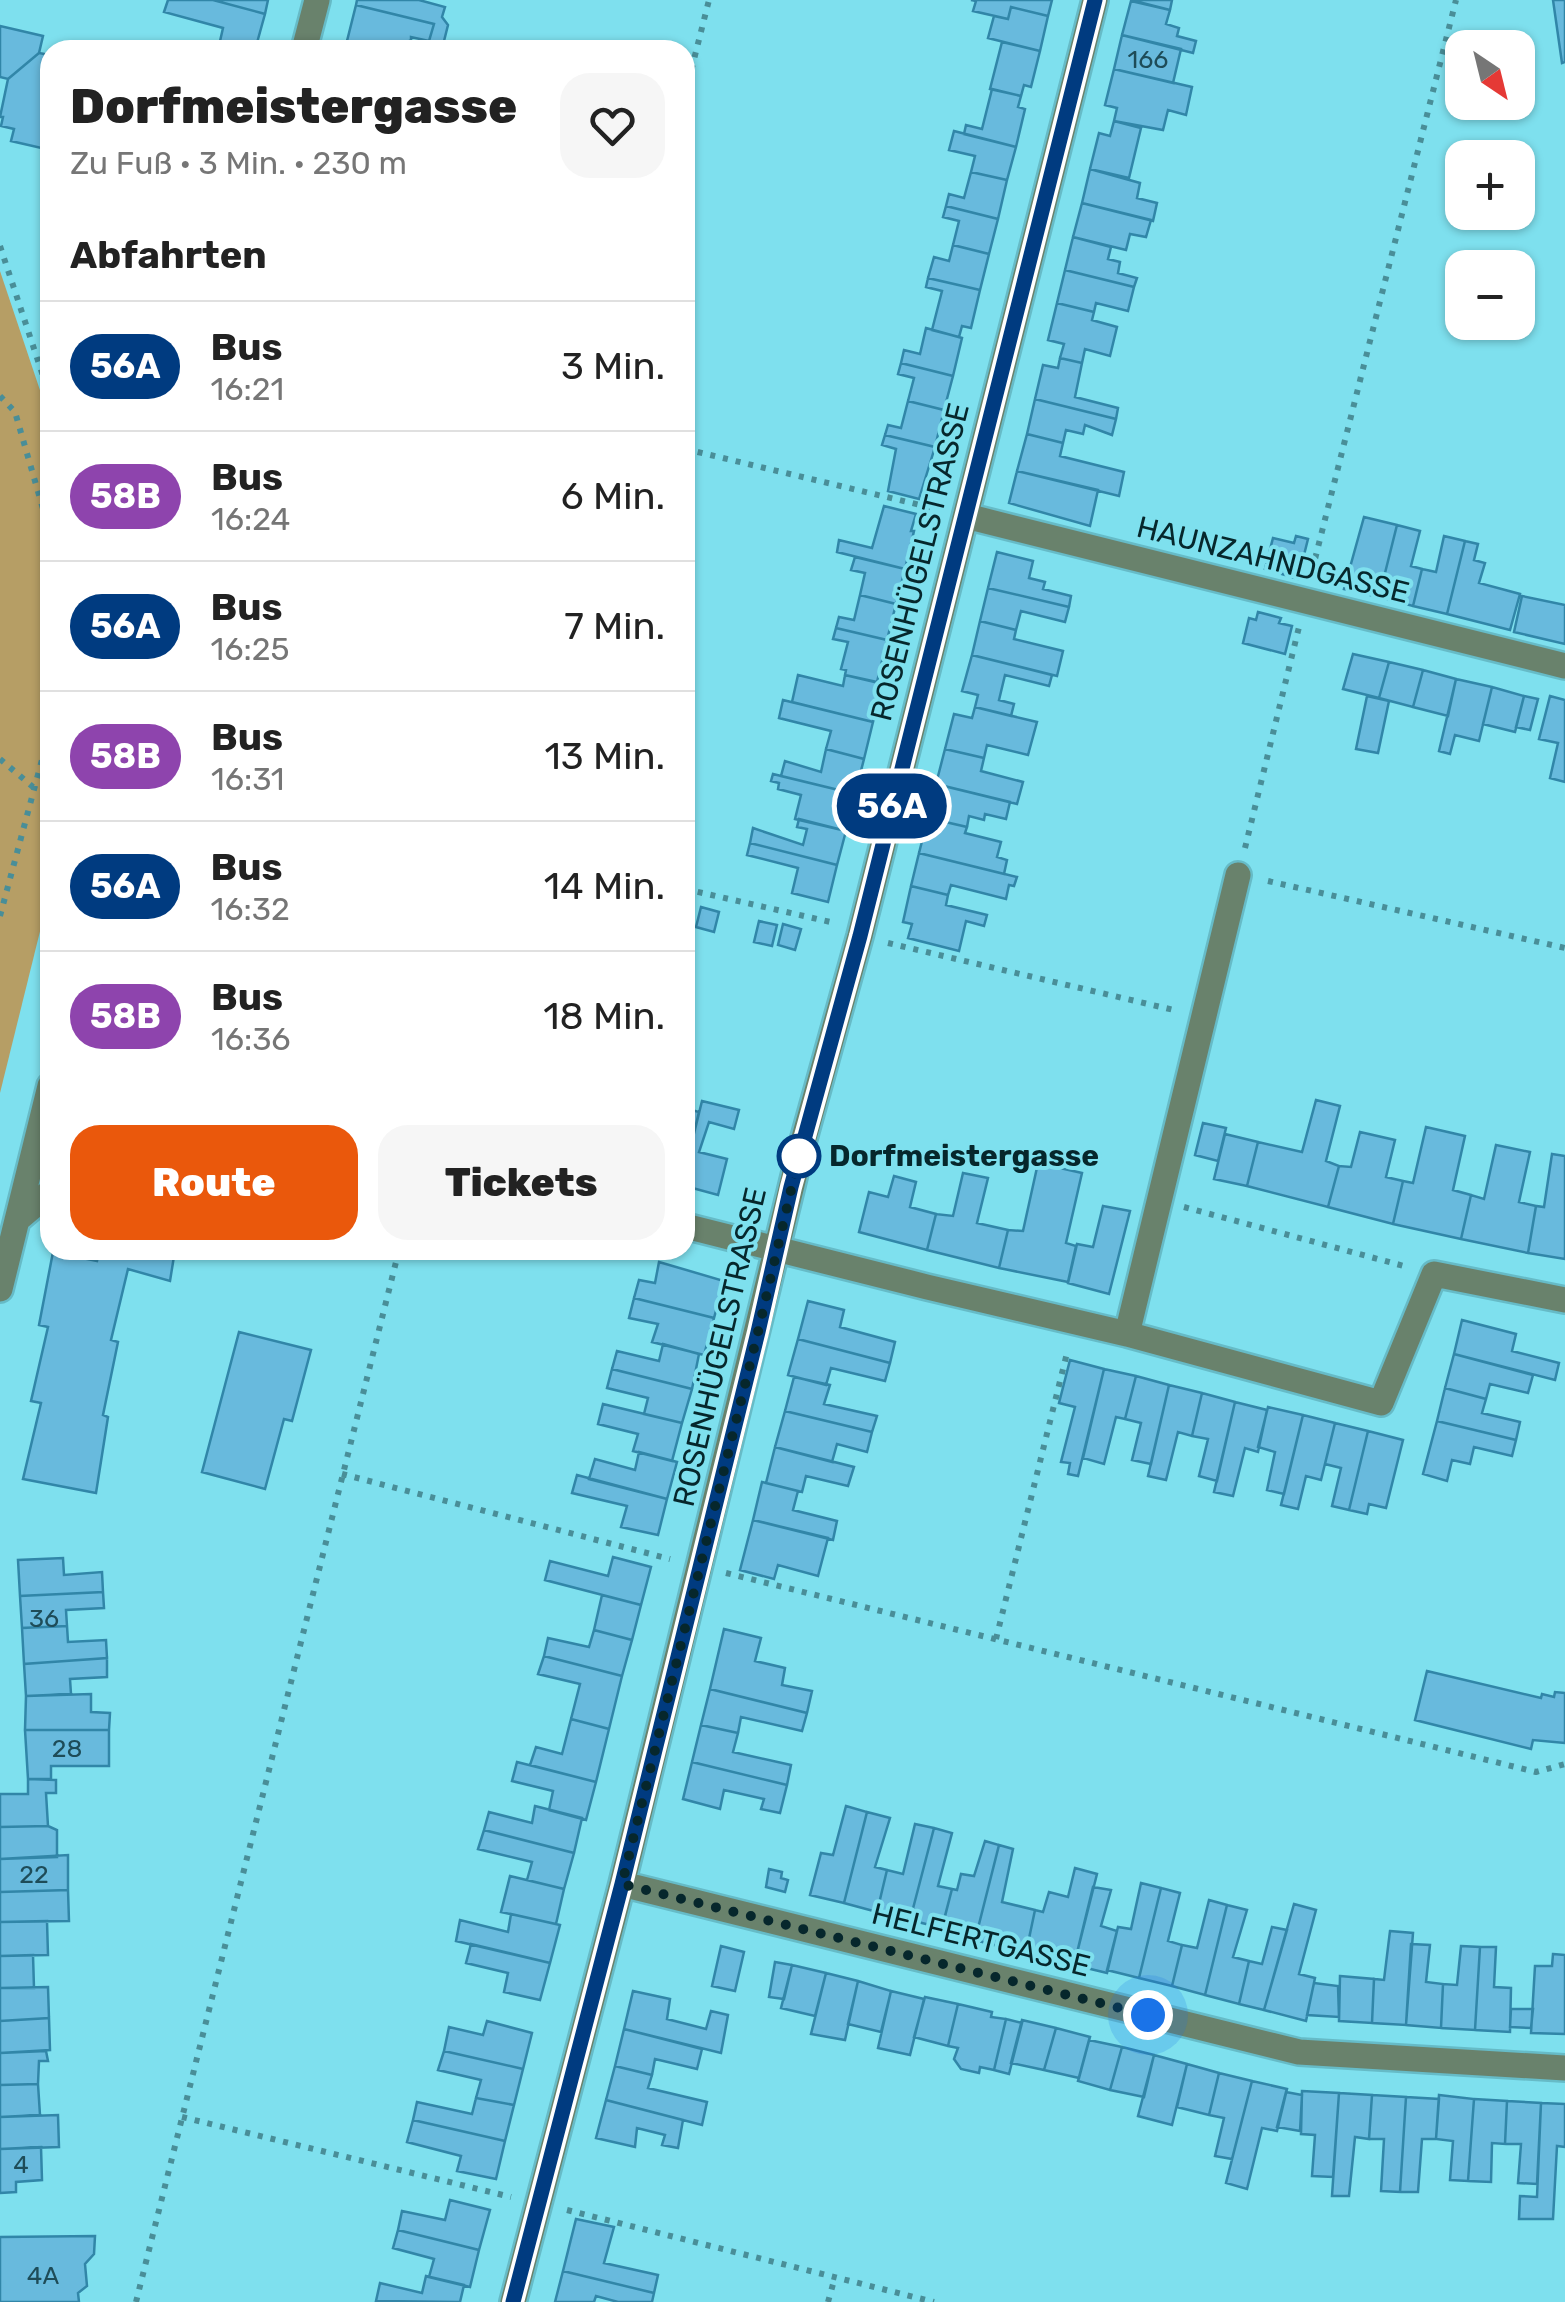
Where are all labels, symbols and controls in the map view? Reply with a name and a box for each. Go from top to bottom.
north arrow [1445,30,1535,120]
map controls [1445,30,1535,340]
house number: 166 [1128,45,1168,74]
button: heart [560,73,665,178]
text: Dorfmeistergasse [70,78,517,135]
button: + [1445,140,1535,230]
text: Zu Fuß · 3 Min. · 230 m [70,144,407,182]
text: Abfahrten [70,232,267,278]
button: − [1445,250,1535,340]
text: Bus [210,324,283,370]
text: 3 Min. [561,343,665,389]
text: 56A [90,345,160,387]
text: 16:21 [210,370,284,408]
street label: ROSENHÜGELSTRASSE [863,399,977,725]
text: Bus [211,454,283,500]
text: 6 Min. [561,473,665,519]
text: 58B [90,475,161,517]
text: 16:24 [211,500,290,538]
street label: HAUNZAHNDGASSE [1133,509,1413,611]
text: Bus [210,584,283,630]
text: 7 Min. [564,603,665,649]
text: 56A [90,605,160,647]
text: 16:25 [210,630,289,668]
text: Bus [211,714,283,760]
text: 13 Min. [545,733,665,779]
text: 58B [90,735,161,777]
text: 16:31 [211,760,285,798]
line badge: 56A [834,774,950,838]
text: 56A [857,785,927,827]
text: Bus [210,844,283,890]
text: 14 Min. [544,863,665,909]
text: 56A [90,865,160,907]
text: 16:32 [210,890,290,928]
text: Bus [211,974,283,1020]
text: 18 Min. [543,993,665,1039]
text: 58B [90,995,161,1037]
text: 16:36 [211,1020,291,1058]
button: Route [70,1125,358,1240]
button: Tickets [378,1125,665,1240]
marker: Dorfmeistergasse [778,1135,820,1177]
place label: Dorfmeistergasse [829,1138,1099,1174]
street label: ROSENHÜGELSTRASSE [666,1184,774,1510]
house number: 36 [29,1604,59,1633]
house number: 28 [52,1734,82,1763]
house number: 22 [19,1860,49,1889]
street label: HELFERTGASSE [868,1895,1094,1985]
your location [1123,1990,1173,2040]
house number: 4 [13,2150,29,2179]
house number: 4A [27,2261,59,2290]

